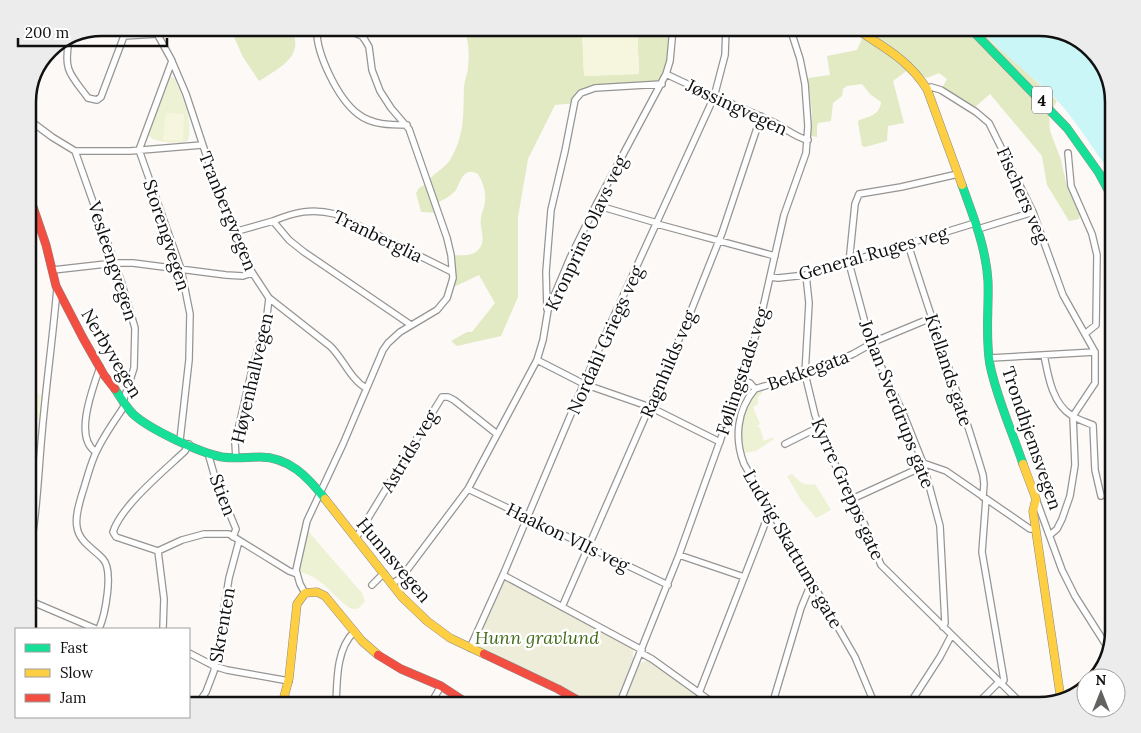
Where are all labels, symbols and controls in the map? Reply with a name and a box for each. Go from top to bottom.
scale bar [18,15,166,47]
text: 200 m [25,23,69,42]
street label: Jøssingvegen [682,73,791,141]
road number: 4 [1032,86,1052,114]
street label: Fischers veg [992,143,1055,248]
street label: Tranbergvegen [194,148,262,274]
street label: Kronprins Olavs veg [540,151,632,314]
street label: Storengvegen [138,177,196,294]
street label: Vesleengvegen [83,198,143,324]
street label: Tranberglia [330,204,426,268]
street label: General Ruges veg [796,220,951,285]
street label: Nordahl Griegs veg [562,261,649,418]
street label: Føllingstads veg [711,303,774,438]
street label: Nerbyvegen [76,304,148,402]
street label: Ragnhilds veg [635,306,701,421]
street label: Høyenhallvegen [226,310,278,445]
street label: Kiellands gate [920,311,978,429]
street label: Johan Sverdrups gate [854,316,940,492]
street label: Bekkegata [764,345,852,395]
street label: Trondhjemsvegen [997,363,1067,513]
street label: Astrids veg [375,405,443,497]
street label: Kyrre Grepps gate [806,415,890,564]
street label: Ludvig Skattums gate [738,465,848,633]
street label: Stien [205,471,241,519]
street label: Haakon VIIs veg [503,497,634,577]
street label: Hunnsvegen [352,513,436,607]
street label: Skrenten [204,586,240,664]
park label: Hunn gravlund [475,626,599,649]
legend [15,628,190,718]
text: Fast [60,638,88,657]
text: Slow [60,663,93,682]
north arrow [1076,668,1126,718]
text: N [1096,671,1107,689]
text: Jam [59,688,87,707]

